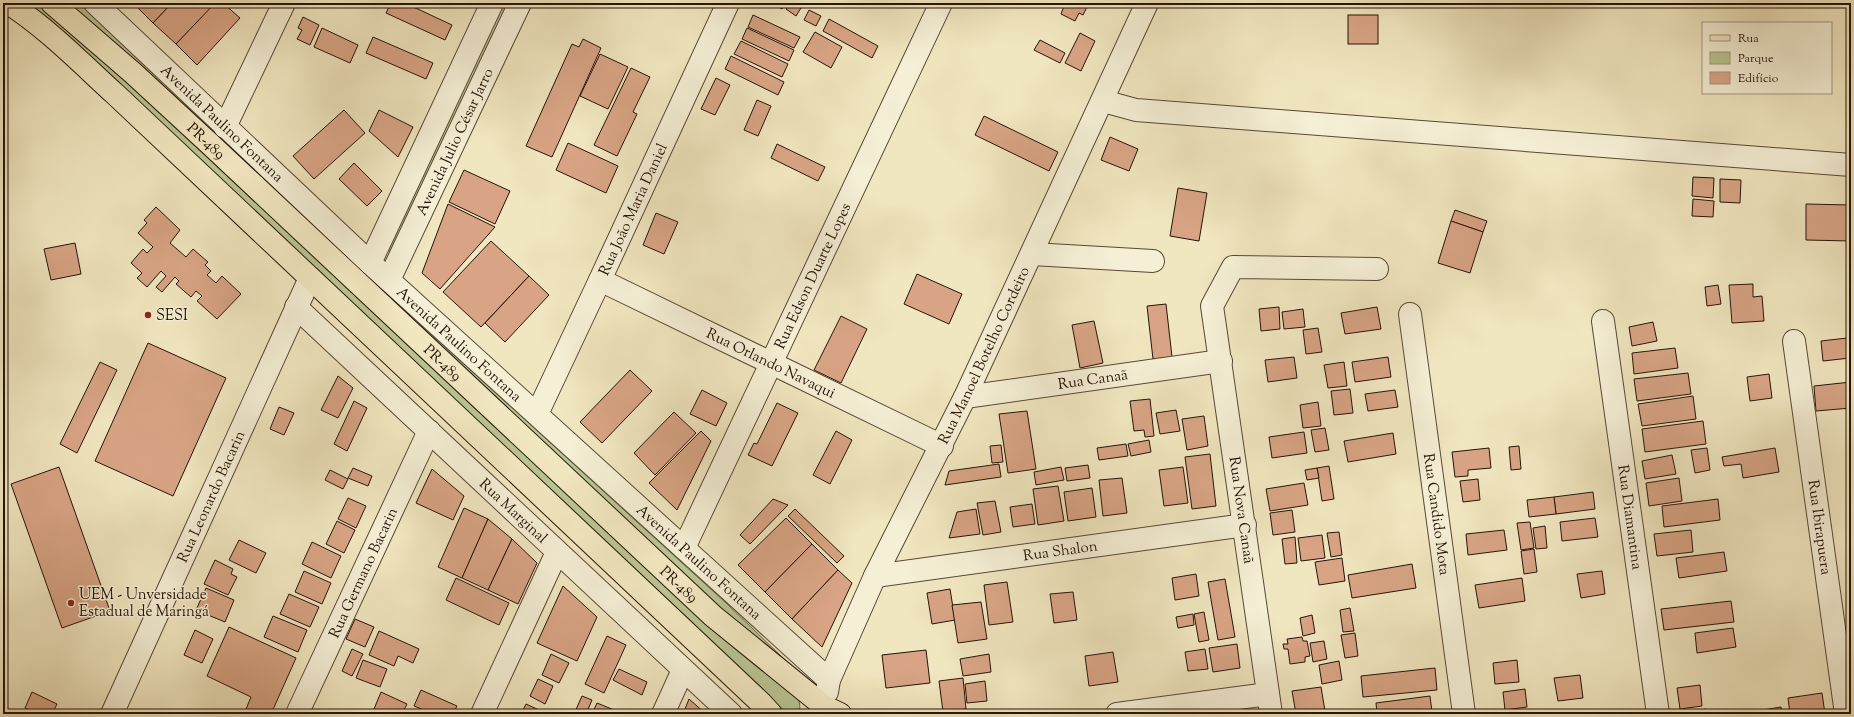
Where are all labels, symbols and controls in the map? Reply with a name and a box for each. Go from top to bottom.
legend [1702,22,1832,94]
text: Rua [1738,30,1759,48]
text: Parque [1738,50,1774,68]
street label: Avenida Paulino Fontana [155,61,287,188]
street label: Avenida Julio César Jarro [412,65,500,220]
text: Edifício [1738,70,1779,88]
street label: PR-489 [182,119,229,165]
street label: Rua João Maria Daniel [594,140,674,279]
street label: Rua Edson Duarte Lopes [770,200,857,353]
street label: Rua Manoel Botelho Cordeiro [934,264,1036,448]
street label: Avenida Paulino Fontana [391,283,526,408]
place label: SESI [156,306,188,327]
marker: SESI [143,310,153,320]
street label: Rua Orlando Navaqui [702,324,838,405]
street label: PR-489 [418,340,466,387]
street label: Rua Canaã [1057,365,1129,396]
street label: Rua Leonardo Bacarin [173,428,251,566]
street label: Rua Candido Mota [1417,452,1454,577]
street label: Rua Nova Canaã [1223,455,1258,565]
street label: Rua Diamantina [1611,464,1647,571]
street label: Rua Marginal [474,474,551,549]
street label: Rua Ibirapuera [1801,479,1835,576]
street label: Avenida Paulino Fontana [631,501,765,626]
street label: Rua Germano Bacarin [325,504,404,642]
street label: Rua Shalon [1022,536,1099,567]
street label: PR-489 [654,562,702,608]
place label: UEM - Unversidade Estadual de Maringá [79,585,209,623]
marker: UEM - Unversidade Estadual de Maringá [66,598,76,608]

